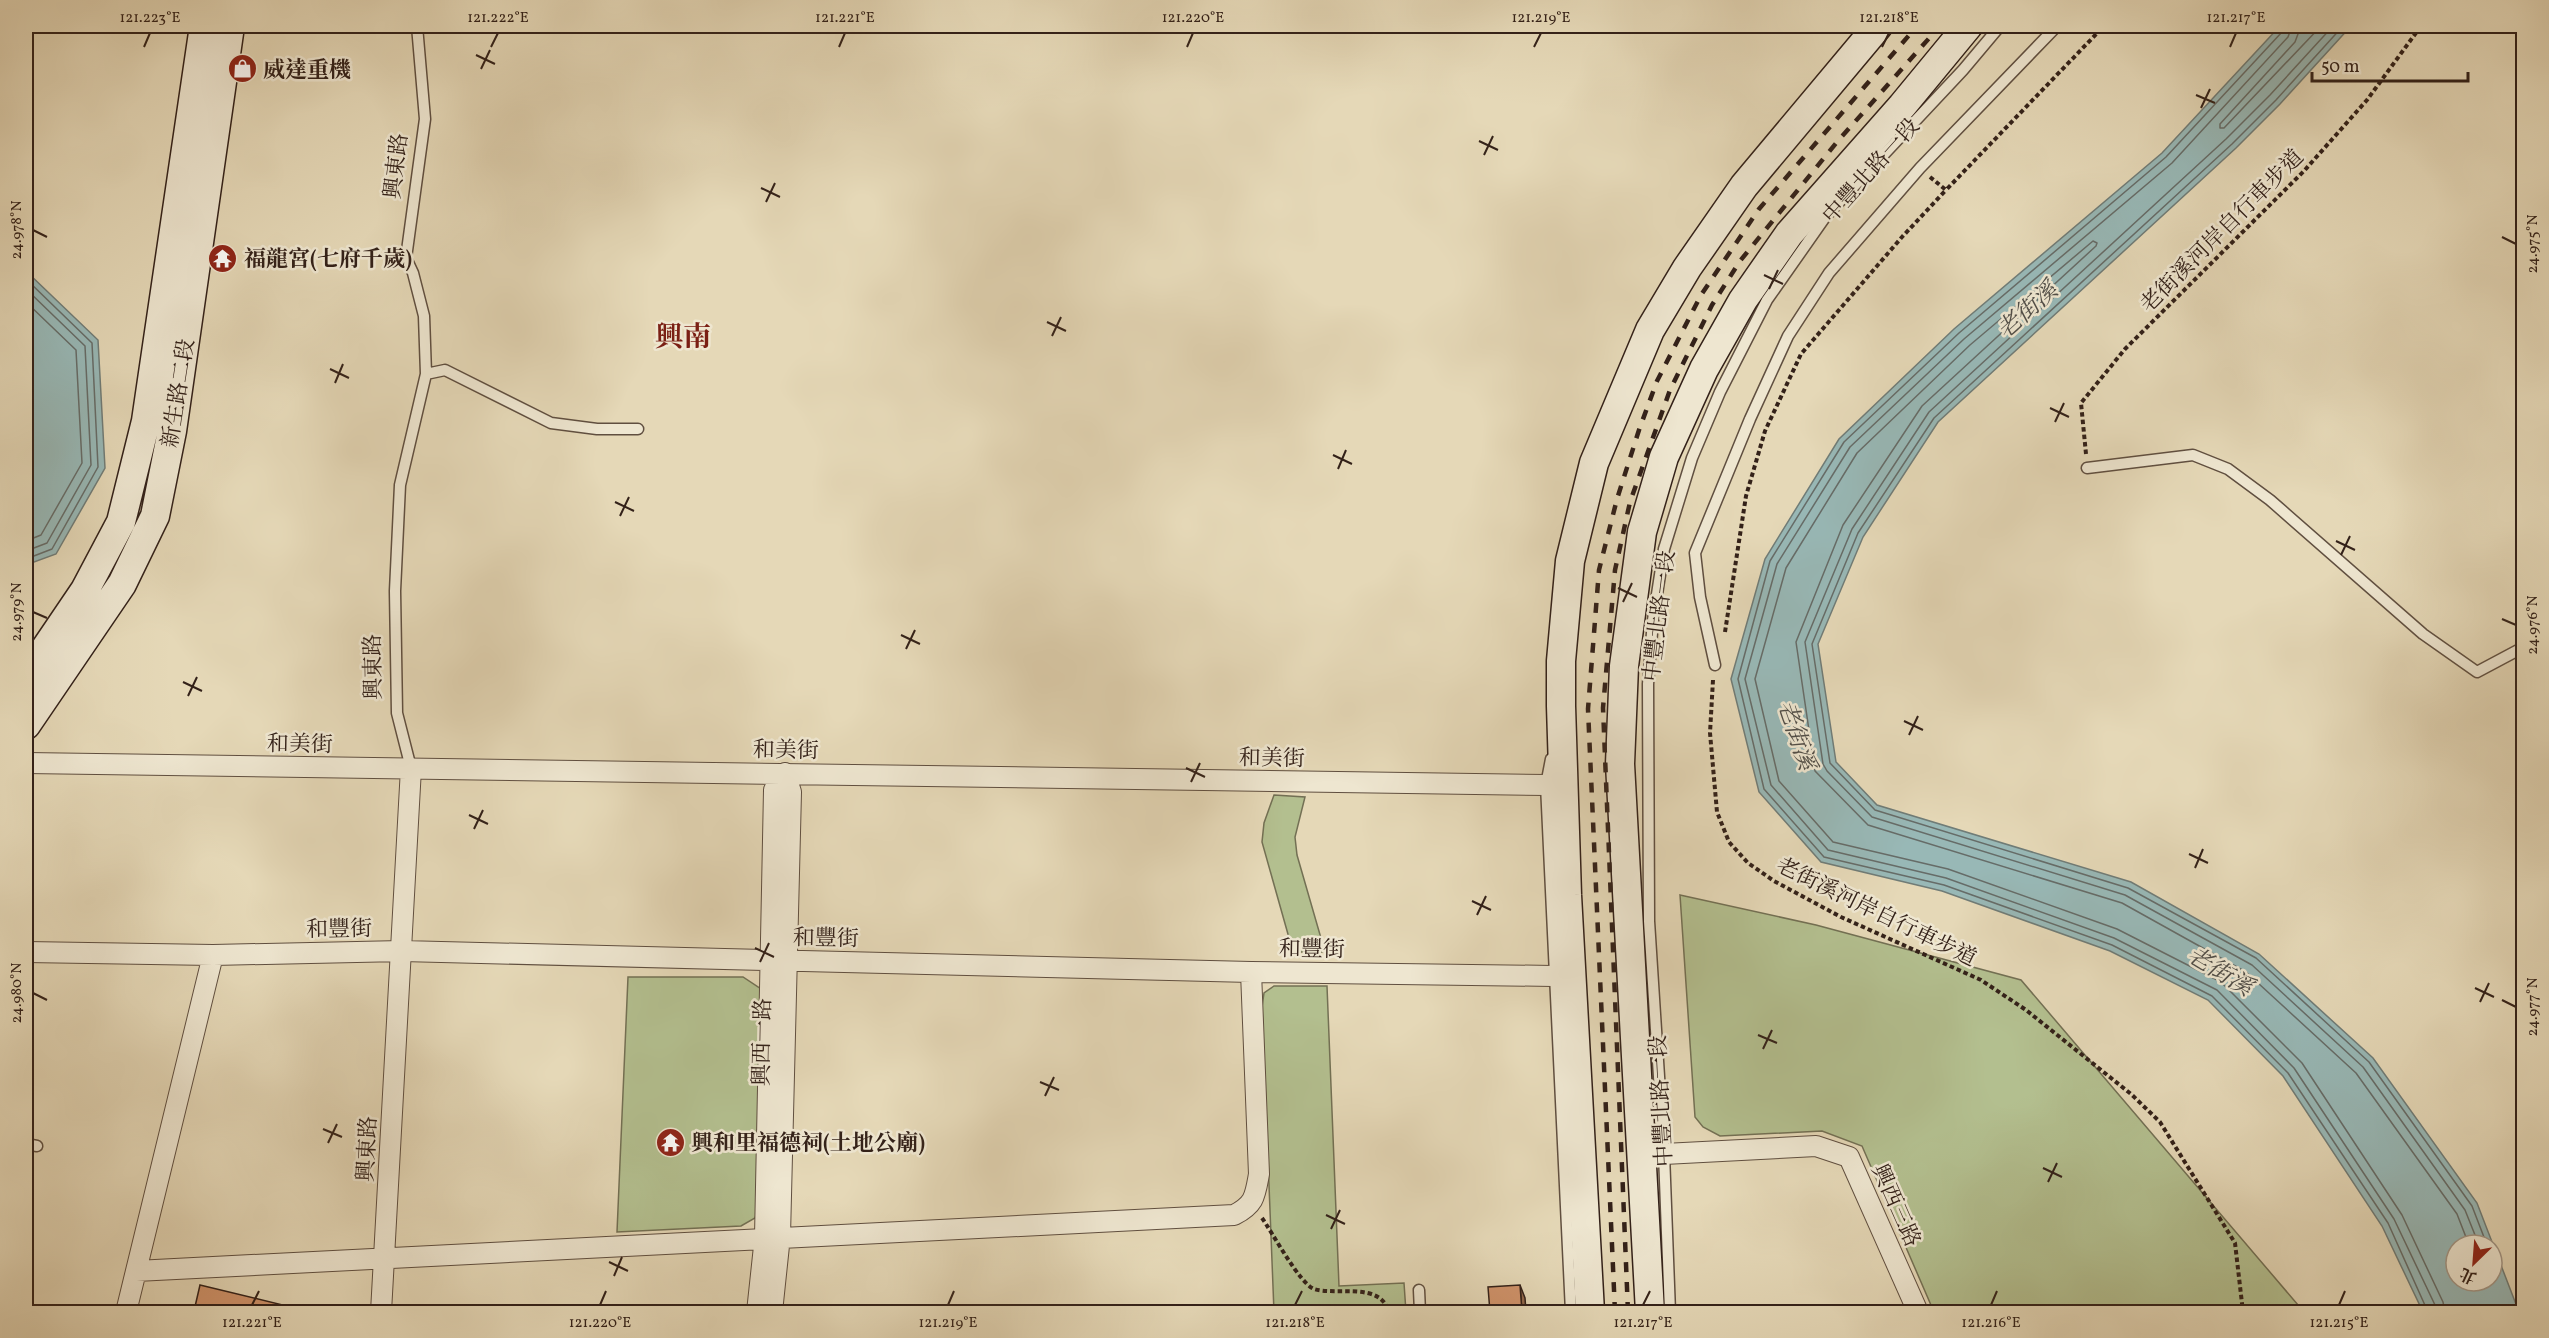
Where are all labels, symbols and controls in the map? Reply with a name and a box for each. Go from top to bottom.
text: 121.223°E [119,8,181,29]
text: 121.222°E [467,8,529,29]
text: 121.221°E [815,8,875,29]
text: 121.220°E [1162,8,1224,29]
text: 121.219°E [1511,8,1571,29]
text: 121.218°E [1859,8,1919,29]
text: 121.217°E [2206,8,2266,29]
scale bar [2312,45,2468,83]
shop icon: 威達重機 [226,53,258,85]
text: 50 m [2321,55,2360,80]
place label: 威達重機 [263,56,351,87]
street label: 中豐北路一段 [1816,112,1928,231]
street label: 興東路 [378,132,417,201]
street label: 老街溪河岸自行車步道 [2134,143,2312,321]
text: 24.978°N [7,200,28,260]
text: 24.975°N [2523,214,2544,274]
temple icon: 福龍宮(七府千歲) [207,242,239,274]
place label: 福龍宮(七府千歲) [244,245,412,276]
water label: 老街溪 [1990,273,2069,348]
district label: 興南 [655,319,711,358]
street label: 新生路二段 [156,337,203,450]
street label: 中豐北路一段 [1637,549,1684,684]
text: 24.979°N [7,582,28,642]
text: 24.976°N [2523,595,2544,655]
street label: 興東路 [358,634,391,700]
water label: 老街溪 [1767,696,1824,778]
street label: 和美街 [267,729,333,762]
street label: 和美街 [753,735,819,768]
street label: 和美街 [1239,743,1305,776]
street label: 老街溪河岸自行車步道 [1770,851,1982,975]
street label: 和豐街 [306,914,372,947]
street label: 和豐街 [793,923,859,956]
street label: 和豐街 [1279,934,1345,967]
water label: 老街溪 [2179,940,2261,1007]
text: 24.980°N [7,963,28,1023]
text: 24.977°N [2523,977,2544,1037]
street label: 興西一路 [747,998,780,1086]
street label: 中豐北路一段 [1644,1034,1681,1168]
street label: 興東路 [351,1115,386,1183]
temple icon: 興和里福德祠(土地公廟) [654,1126,686,1158]
place label: 興和里福德祠(土地公廟) [691,1129,925,1160]
street label: 興西三路 [1863,1160,1927,1253]
north arrow [2444,1233,2504,1293]
text: 北 [2457,1261,2480,1288]
text: 121.221°E [222,1313,282,1334]
text: 121.220°E [569,1313,631,1334]
text: 121.219°E [918,1313,978,1334]
text: 121.218°E [1265,1313,1325,1334]
text: 121.217°E [1613,1313,1673,1334]
text: 121.216°E [1961,1313,2021,1334]
text: 121.215°E [2310,1313,2368,1334]

